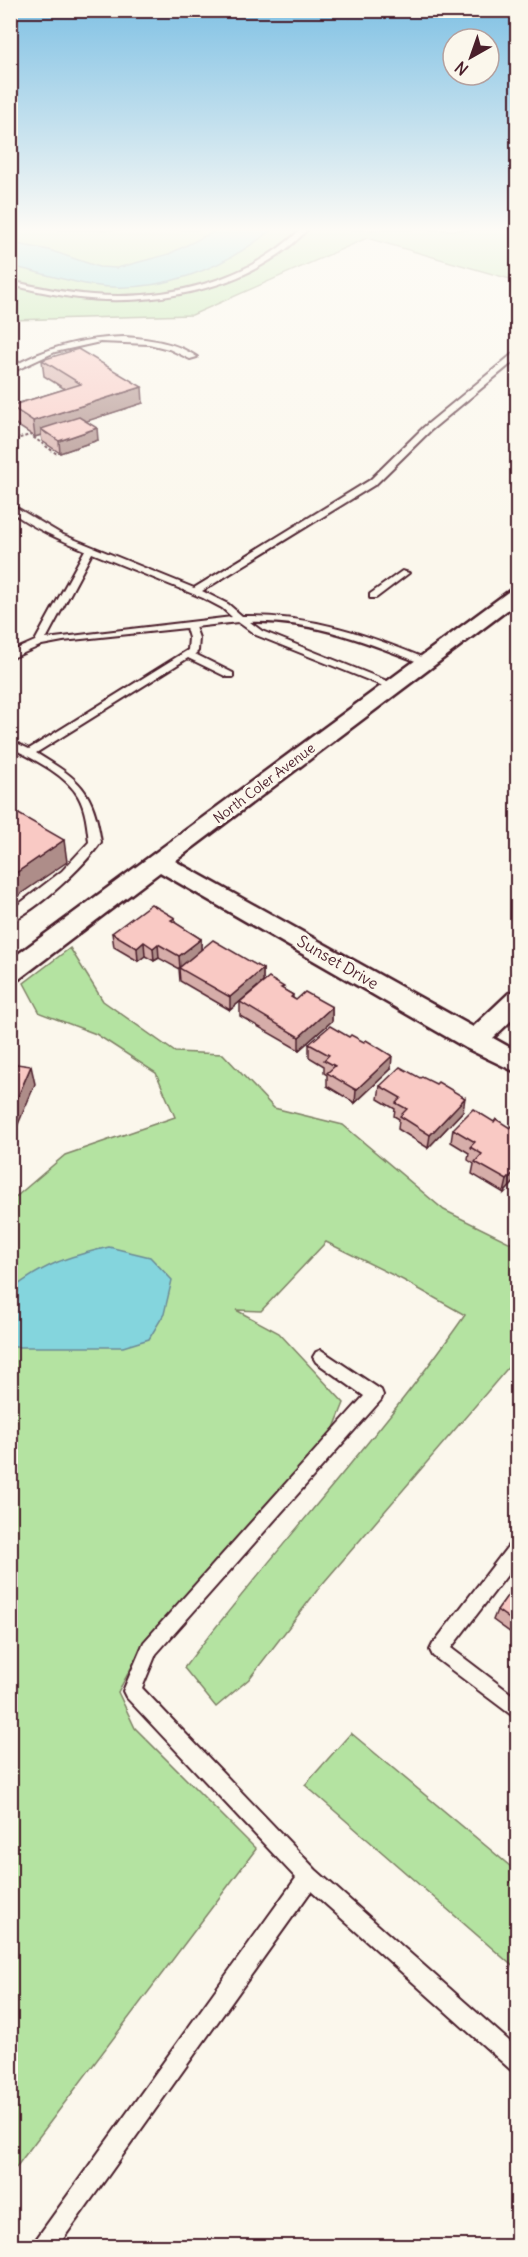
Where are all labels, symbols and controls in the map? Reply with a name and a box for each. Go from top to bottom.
north arrow [441,27,501,87]
text: N [451,57,472,80]
street label: North Coler Avenue [210,739,318,827]
street label: Sunset Drive [294,931,382,993]

